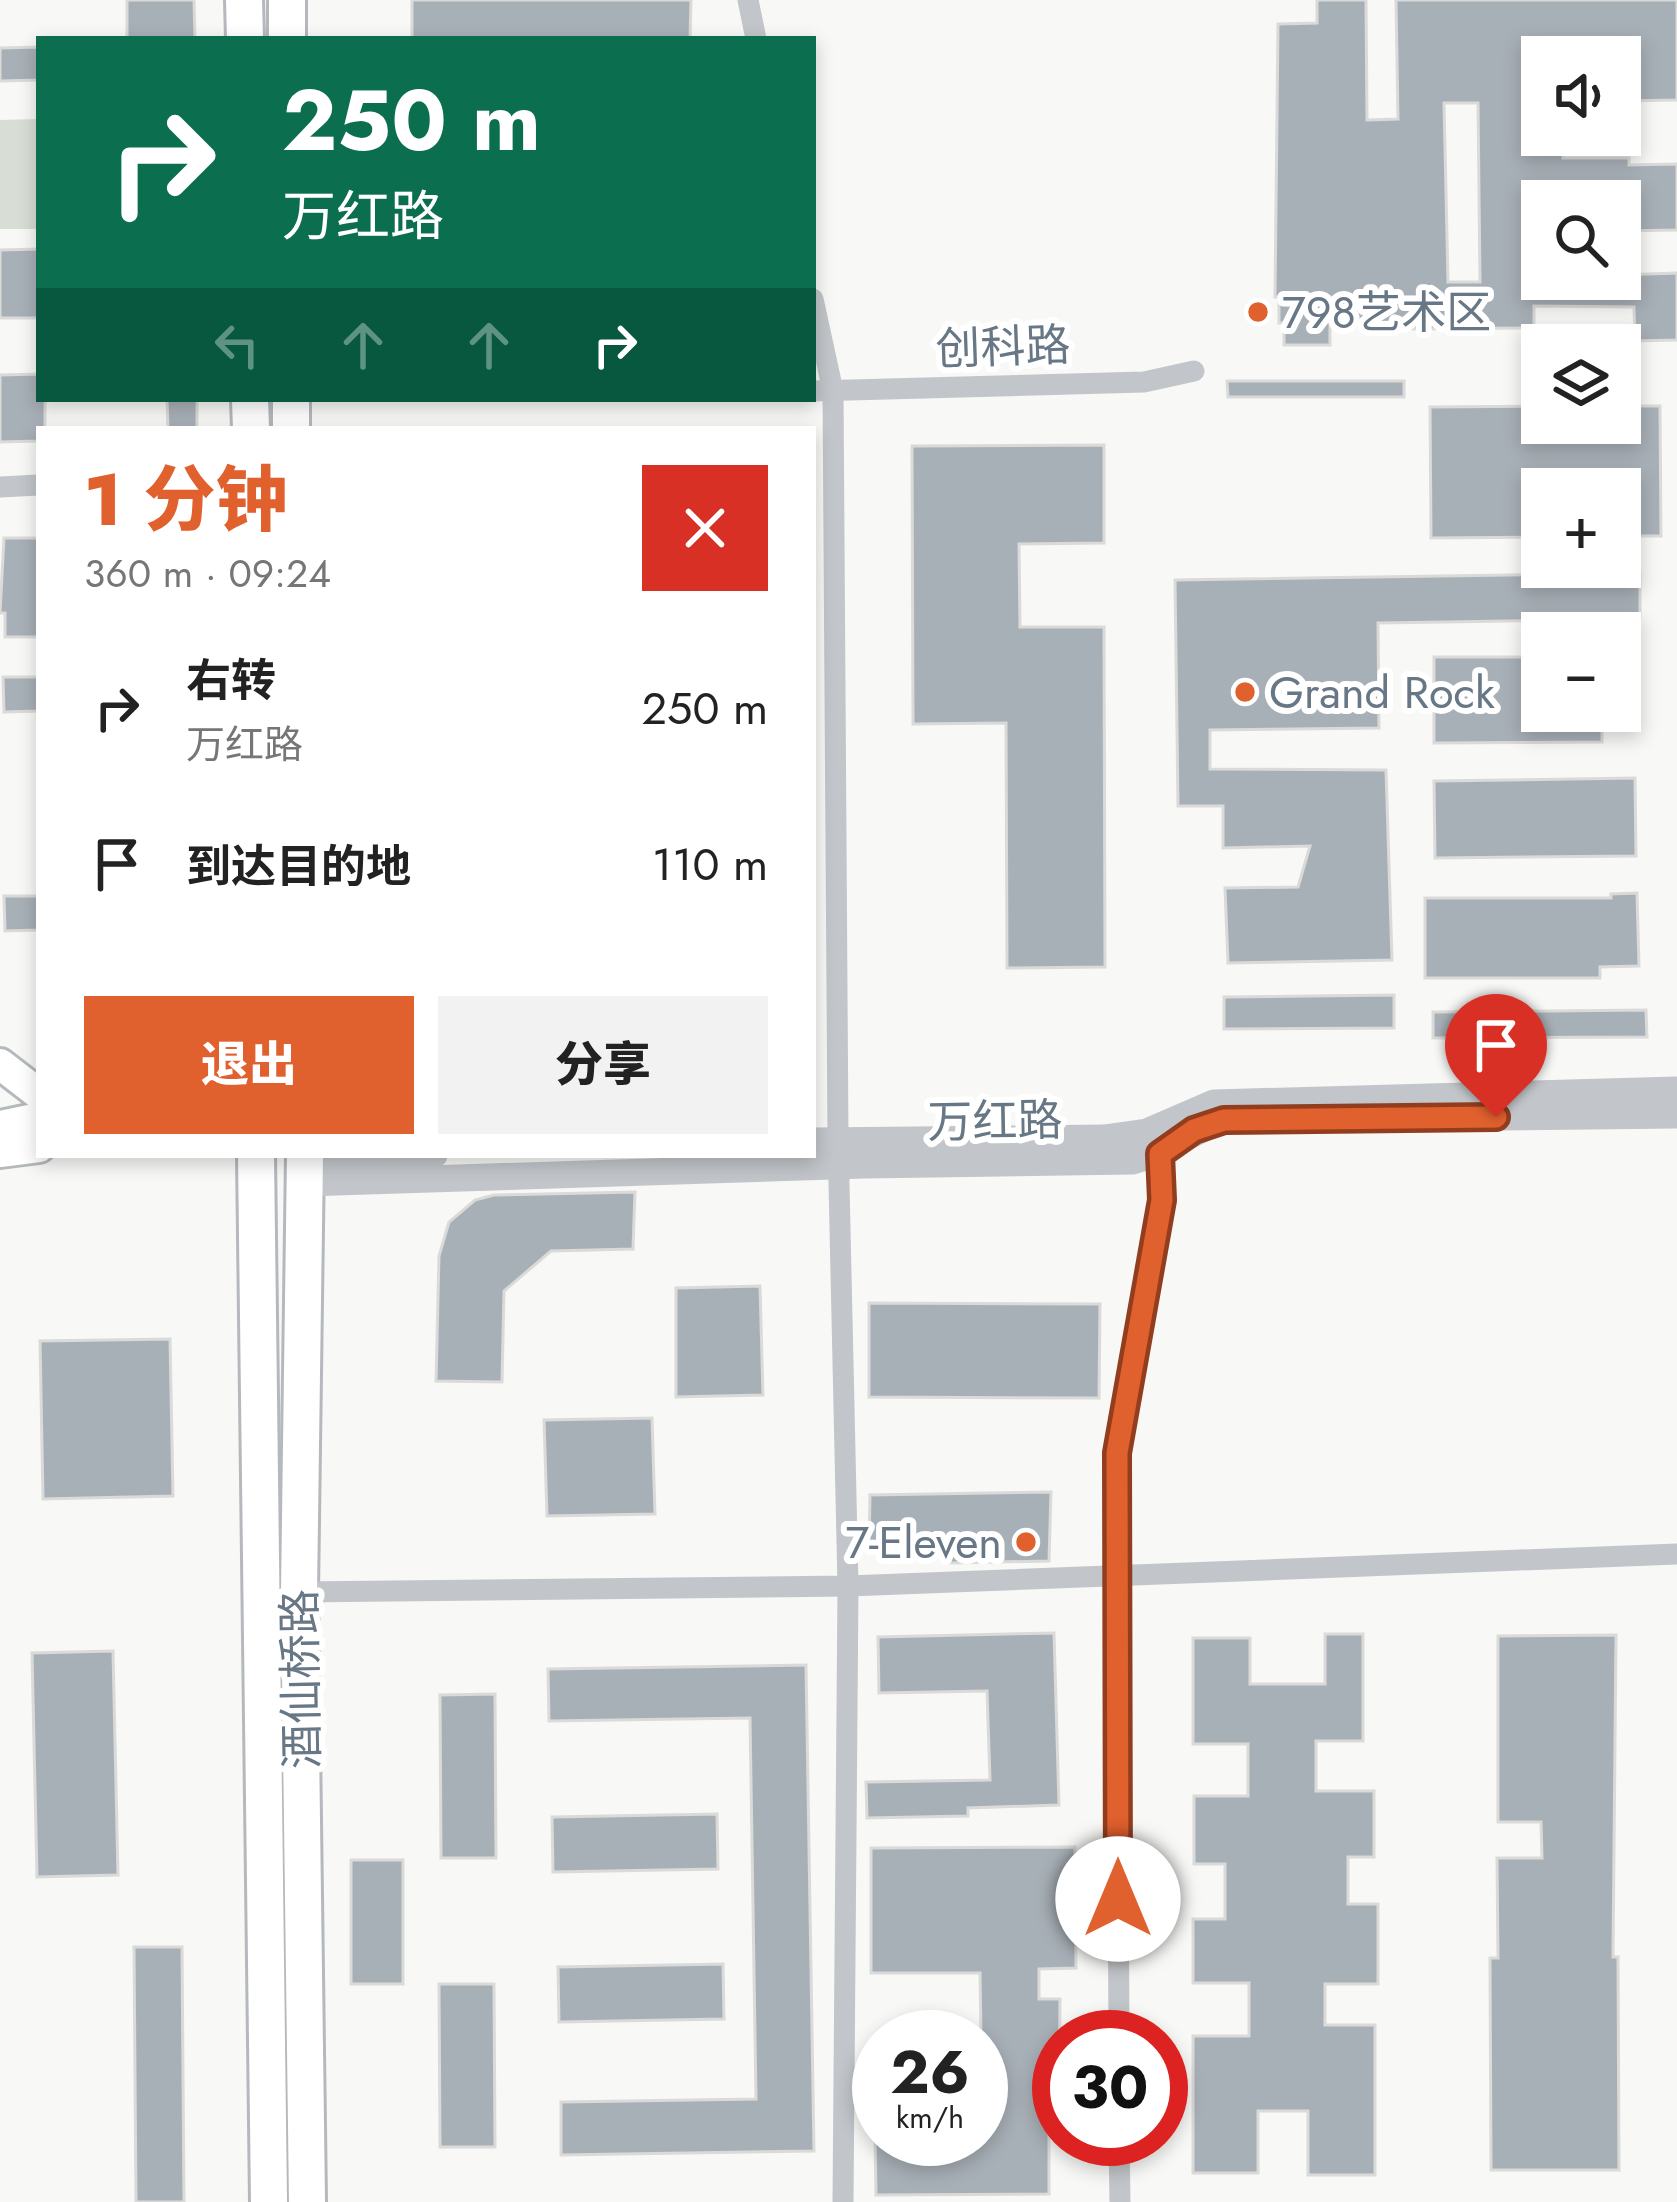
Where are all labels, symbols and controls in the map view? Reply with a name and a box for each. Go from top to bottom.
map controls [1521,36,1641,732]
button: sound [1521,36,1641,156]
text: 250 m [282,60,541,182]
icon: right [84,84,240,240]
text: 万红路 [282,177,444,255]
button: search [1521,180,1641,300]
place label: 798艺术区 [1282,280,1491,345]
marker: 798艺术区 [1245,299,1271,325]
icon: left [204,312,270,378]
icon: ahead [330,312,396,378]
icon: ahead [456,312,522,378]
icon: right [582,312,648,378]
street label: 创科路 [934,312,1072,382]
button: layers [1521,324,1641,444]
text: 1 分钟 [84,448,288,552]
button: close [642,465,768,591]
button: + [1521,468,1641,588]
text: 360 m · 09:24 [84,545,331,602]
button: − [1521,612,1641,732]
text: 右转 [186,648,276,713]
place label: Grand Rock [1269,660,1495,725]
icon: right [84,675,150,741]
text: 250 m [641,676,768,741]
marker: Grand Rock [1232,679,1258,705]
text: 万红路 [186,716,303,773]
icon: arrive [84,831,150,897]
text: 110 m [652,832,768,897]
text: 到达目的地 [186,834,411,899]
pin [1445,994,1547,1117]
button: 退出 [84,996,414,1134]
button: 分享 [438,996,768,1134]
icon: arrive [1463,1012,1529,1078]
street label: 万红路 [927,1087,1063,1155]
place label: 7-Eleven [845,1510,1002,1575]
marker: 7-Eleven [1013,1529,1039,1555]
street label: 酒仙桥路 [267,1588,335,1770]
position arrow [1055,1836,1181,1962]
speed limit sign: 30 [1032,2010,1188,2166]
text: 26 [890,2029,970,2116]
text: km/h [896,2096,964,2139]

